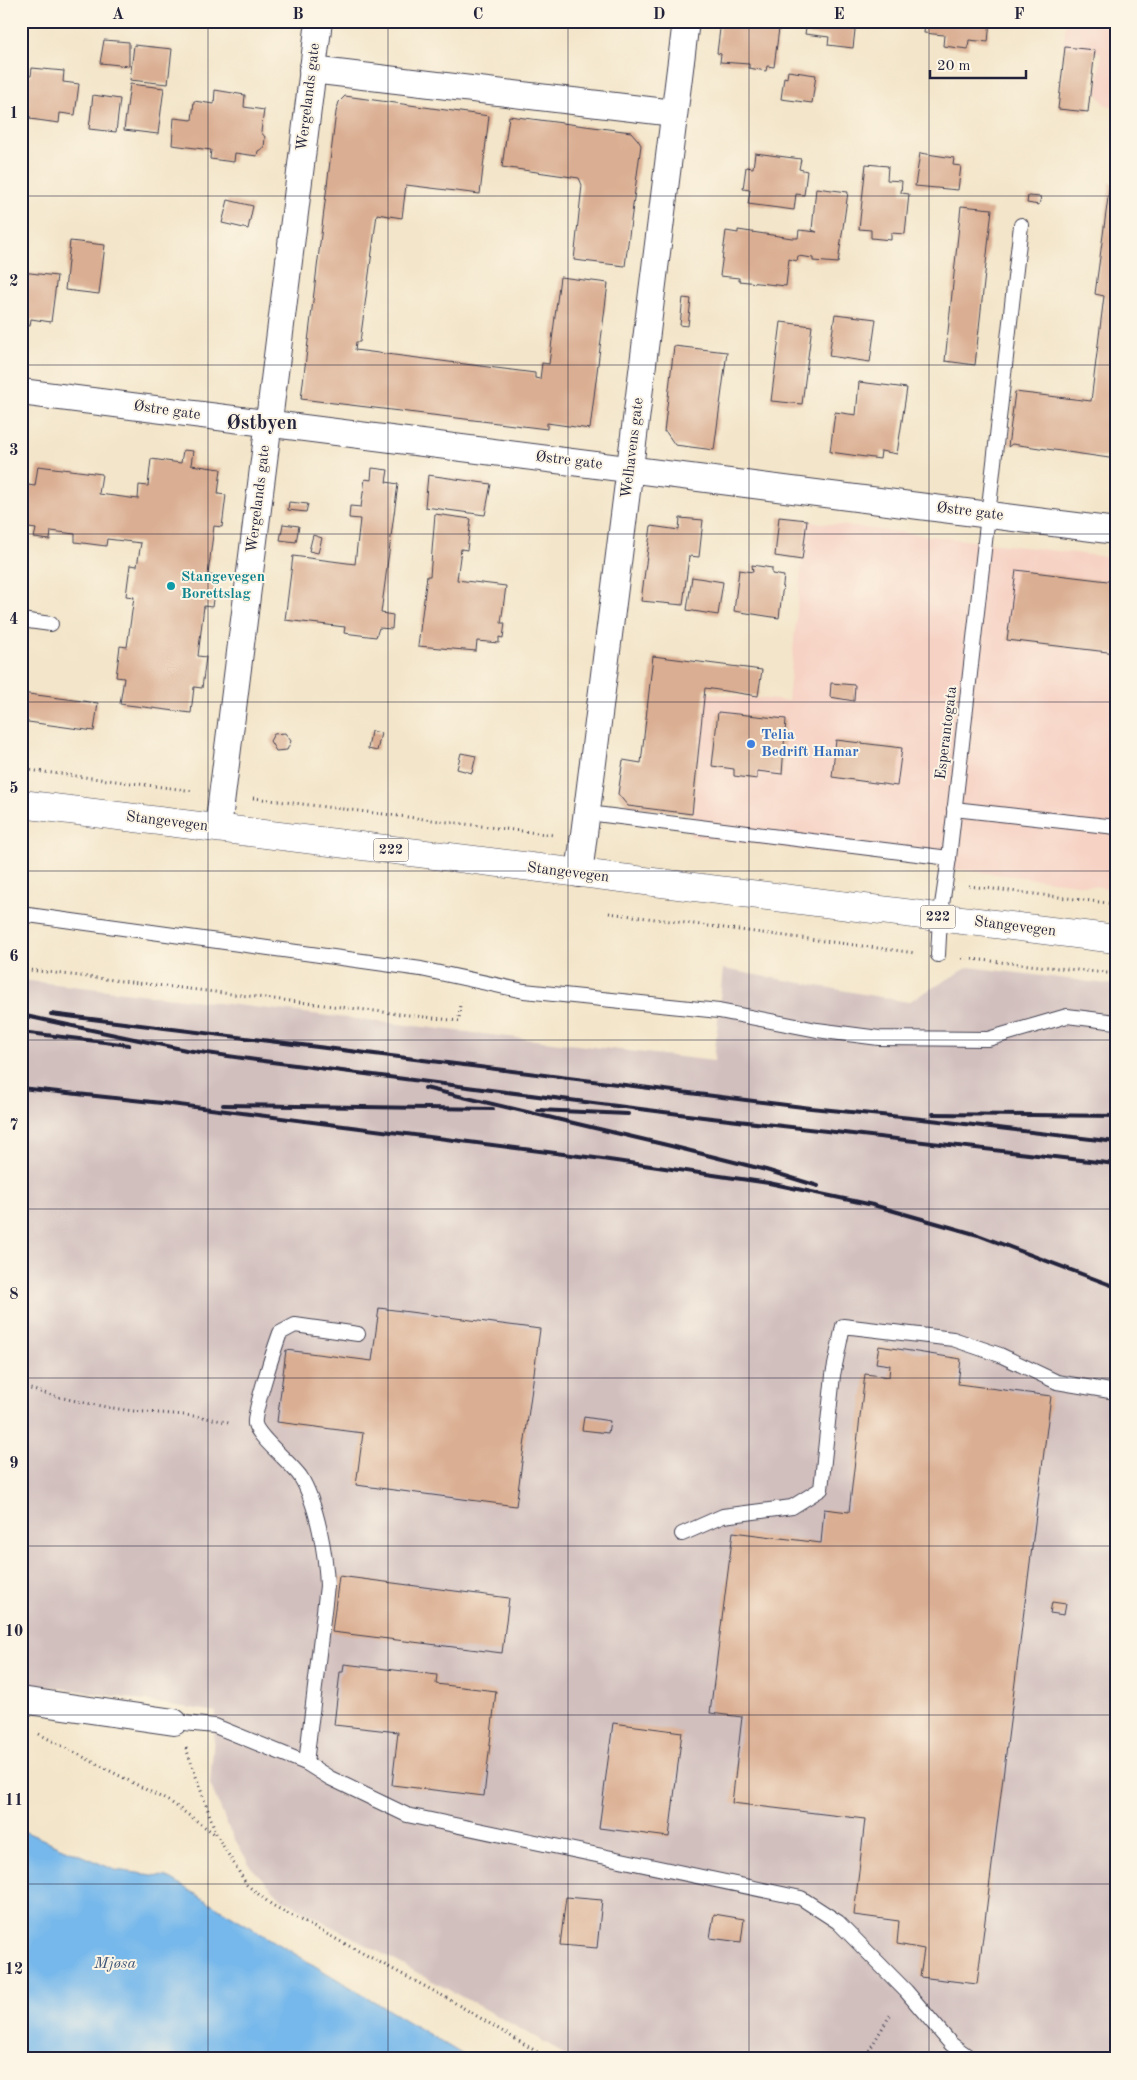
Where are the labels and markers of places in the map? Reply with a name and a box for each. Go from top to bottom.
place label: Stangevegen Borettslag [181,570,265,602]
marker: Stangevegen Borettslag [165,580,177,592]
place label: Telia Bedrift Hamar [761,728,859,760]
marker: Telia Bedrift Hamar [745,738,757,750]

